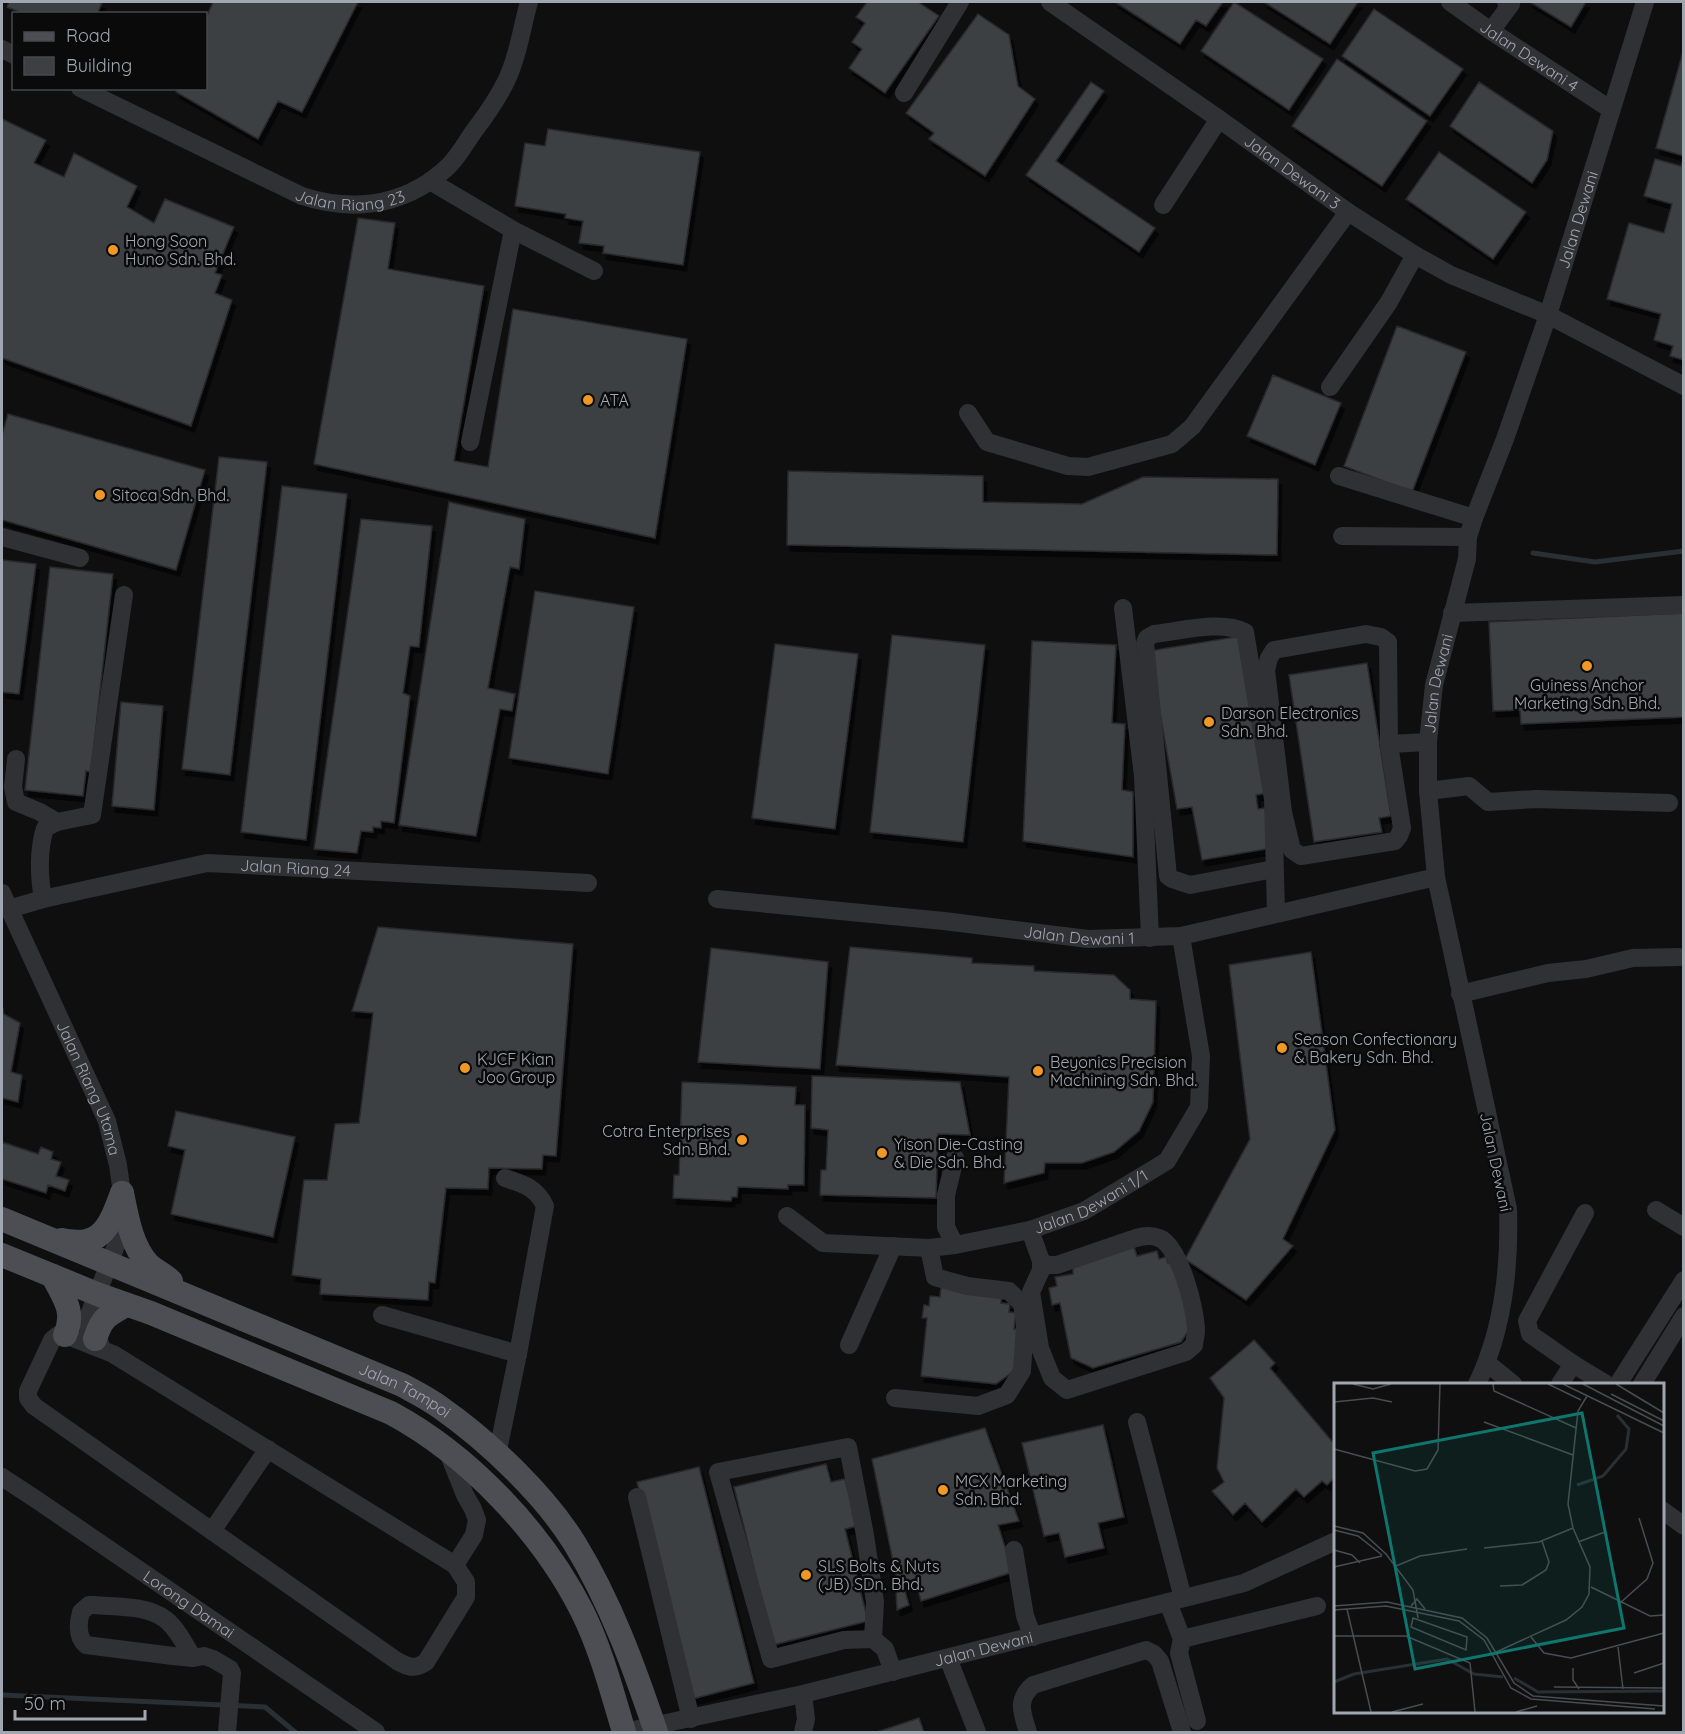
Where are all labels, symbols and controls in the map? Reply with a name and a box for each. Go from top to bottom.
legend [12,12,207,90]
street label: Jalan Dewani 4 [1476,16,1582,96]
text: Road [66,24,111,47]
text: Building [66,54,132,77]
street label: Jalan Dewani 3 [1240,131,1344,213]
street label: Jalan Dewani [1553,168,1602,271]
street label: Jalan Riang 23 [292,184,408,215]
place label: Hong Soon Huno Sdn. Bhd. [125,231,236,269]
marker: Hong Soon Huno Sdn. Bhd. [106,243,120,257]
place label: ATA [600,390,629,410]
marker: ATA [581,393,595,407]
place label: Sitoca Sdn. Bhd. [112,485,229,505]
marker: Sitoca Sdn. Bhd. [93,488,107,502]
street label: Jalan Dewani [1419,631,1457,734]
marker: Guiness Anchor Marketing Sdn. Bhd. [1580,659,1594,673]
place label: Guiness Anchor Marketing Sdn. Bhd. [1514,675,1660,713]
place label: Darson Electronics Sdn. Bhd. [1221,703,1358,741]
marker: Darson Electronics Sdn. Bhd. [1202,715,1216,729]
street label: Jalan Riang 24 [240,855,351,881]
street label: Jalan Dewani 1 [1022,921,1135,949]
street label: Jalan Riang Utama [52,1018,125,1157]
place label: Season Confectionary & Bakery Sdn. Bhd. [1294,1029,1457,1067]
marker: Season Confectionary & Bakery Sdn. Bhd. [1275,1041,1289,1055]
place label: KJCF Kian Joo Group [477,1049,555,1087]
place label: Beyonics Precision Machining Sdn. Bhd. [1050,1052,1197,1090]
marker: KJCF Kian Joo Group [458,1061,472,1075]
marker: Beyonics Precision Machining Sdn. Bhd. [1031,1064,1045,1078]
street label: Jalan Dewani [1476,1111,1516,1213]
place label: Cotra Enterprises Sdn. Bhd. [602,1121,730,1159]
marker: Cotra Enterprises Sdn. Bhd. [735,1133,749,1147]
place label: Yison Die-Casting & Die Sdn. Bhd. [894,1134,1023,1172]
marker: Yison Die-Casting & Die Sdn. Bhd. [875,1146,889,1160]
street label: Jalan Dewani 1/1 [1031,1165,1152,1238]
street label: Jalan Tampoi [356,1358,455,1422]
inset map [1334,1383,1664,1713]
place label: MCX Marketing Sdn. Bhd. [955,1471,1067,1509]
marker: MCX Marketing Sdn. Bhd. [936,1483,950,1497]
place label: SLS Bolts & Nuts (JB) SDn. Bhd. [818,1556,939,1594]
street label: Lorong Damai [139,1566,238,1642]
marker: SLS Bolts & Nuts (JB) SDn. Bhd. [799,1568,813,1582]
street label: Jalan Dewani [932,1627,1035,1671]
scale bar [15,1683,146,1721]
text: 50 m [24,1692,66,1715]

